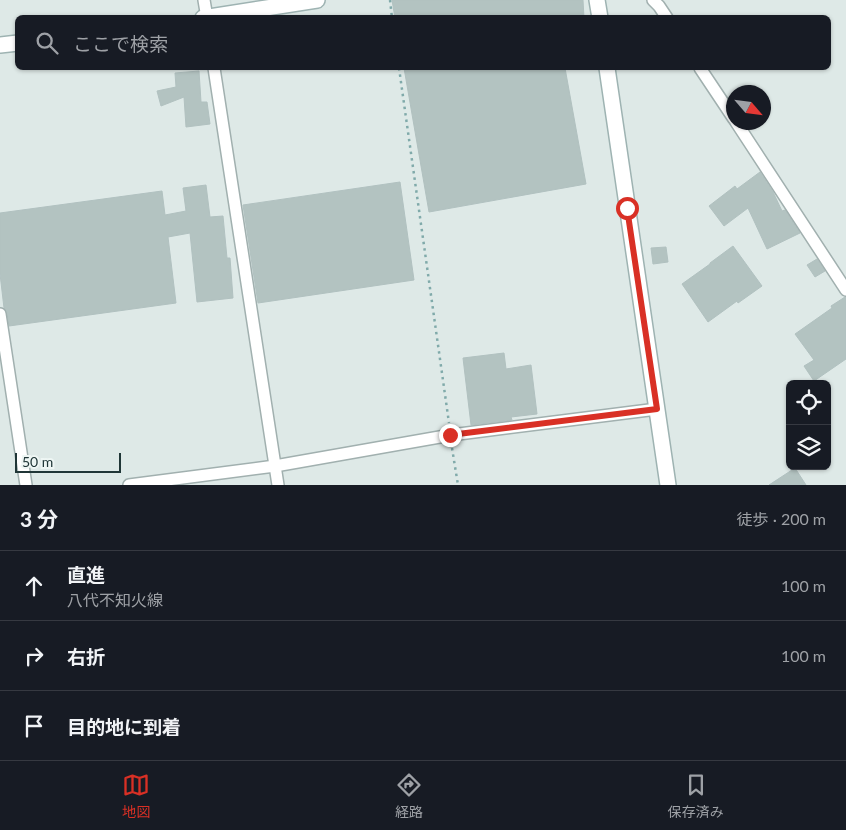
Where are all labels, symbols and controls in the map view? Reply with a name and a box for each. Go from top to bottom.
search box [15,15,831,70]
icon: search [33,29,61,57]
text: ここで検索 [73,32,168,55]
north arrow [726,85,771,130]
route start [616,197,639,220]
map controls [786,380,831,470]
button: locate [786,380,831,425]
route end [439,424,462,447]
button: layers [786,425,831,470]
scale bar [15,450,121,473]
text: 50 m [22,453,53,470]
text: 3 分 [20,506,58,531]
text: 徒歩 · 200 m [737,509,826,528]
text: 直進 [67,563,105,586]
icon: ahead [20,572,48,600]
text: 100 m [781,576,826,595]
text: 八代不知火線 [67,590,163,609]
icon: right [20,642,48,670]
text: 右折 [67,645,105,668]
text: 100 m [781,646,826,665]
icon: arrive [20,712,48,740]
text: 目的地に到着 [67,715,181,738]
tab: 地図 [122,771,150,821]
tab: 経路 [395,771,423,821]
tab: 保存済み [668,771,724,821]

